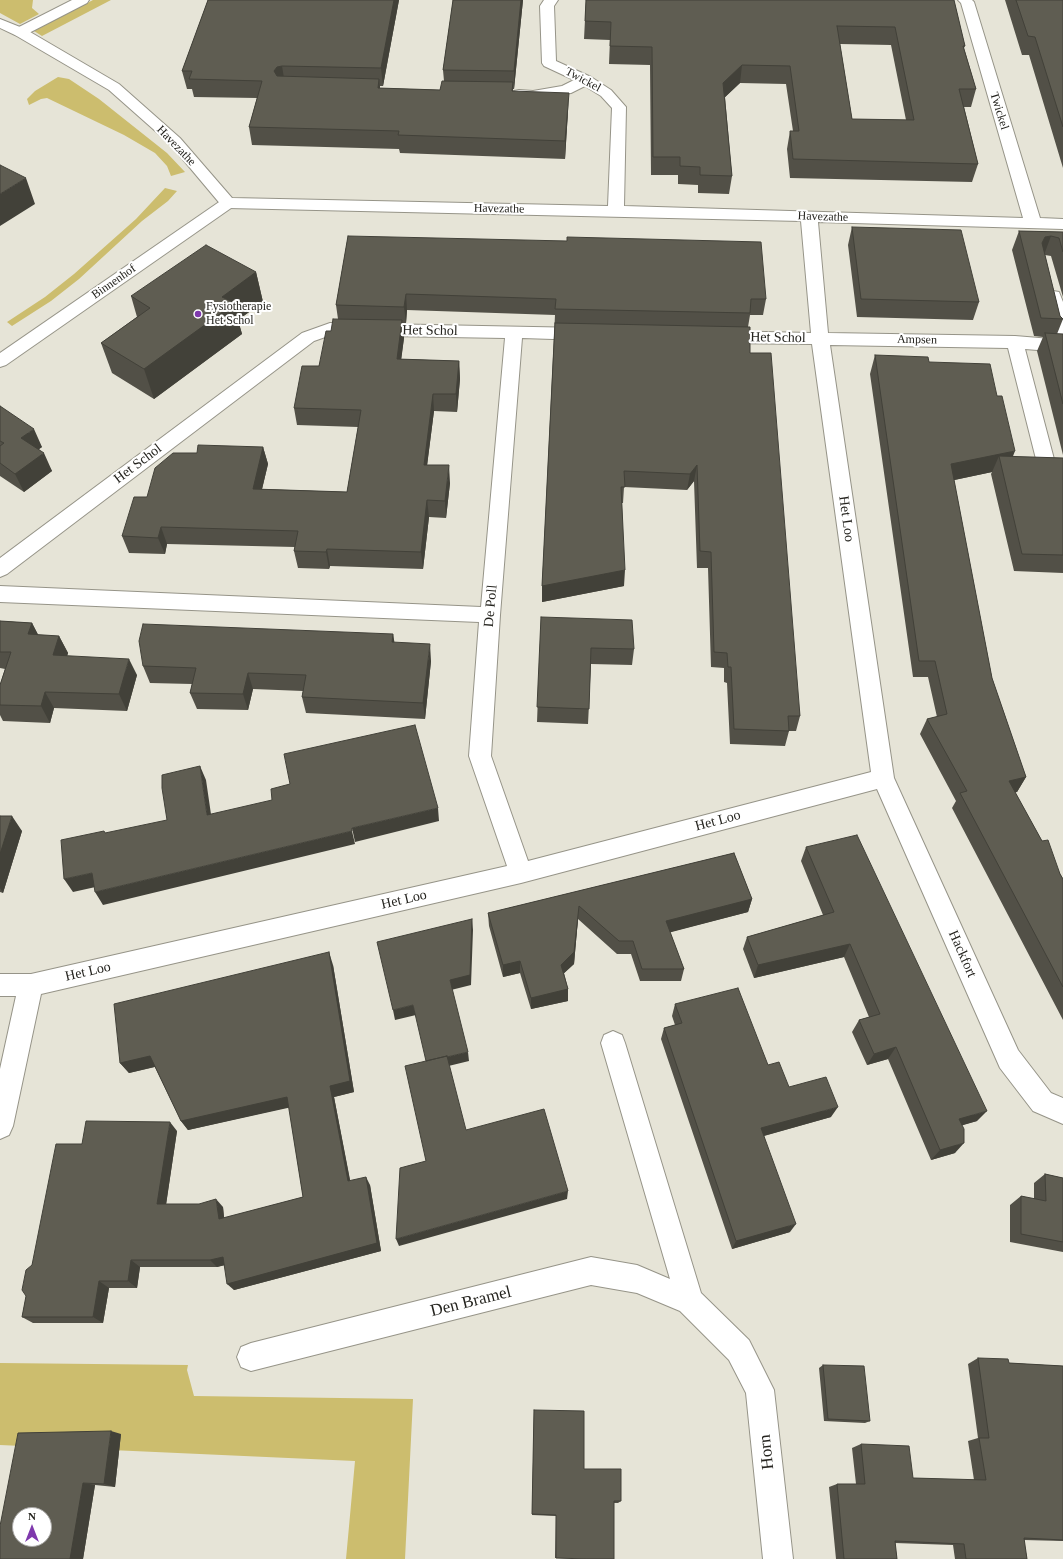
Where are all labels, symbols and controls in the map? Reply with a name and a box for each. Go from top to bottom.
street label: Twickel [563,65,603,95]
street label: Twickel [986,90,1012,132]
street label: Havezathe [153,123,199,169]
street label: Havezathe [474,201,524,217]
street label: Havezathe [797,209,849,225]
street label: Binnenhof [89,262,139,302]
place label: Fysiotherapie Het Schol [206,300,271,328]
marker: Fysiotherapie Het Schol [193,309,203,319]
street label: Het Schol [402,322,458,340]
street label: Het Schol [750,329,806,347]
street label: Ampsen [897,332,937,348]
street label: Het Schol [111,441,165,487]
street label: Het Loo [834,495,858,543]
street label: De Poll [481,584,501,628]
street label: Het Loo [693,807,743,835]
street label: Het Loo [380,887,428,913]
street label: Hackfort [944,928,980,980]
street label: Het Loo [64,959,112,985]
street label: Den Bramel [428,1282,514,1322]
street label: Horn [755,1434,779,1470]
north arrow [12,1507,52,1547]
text: N [28,1510,36,1522]

